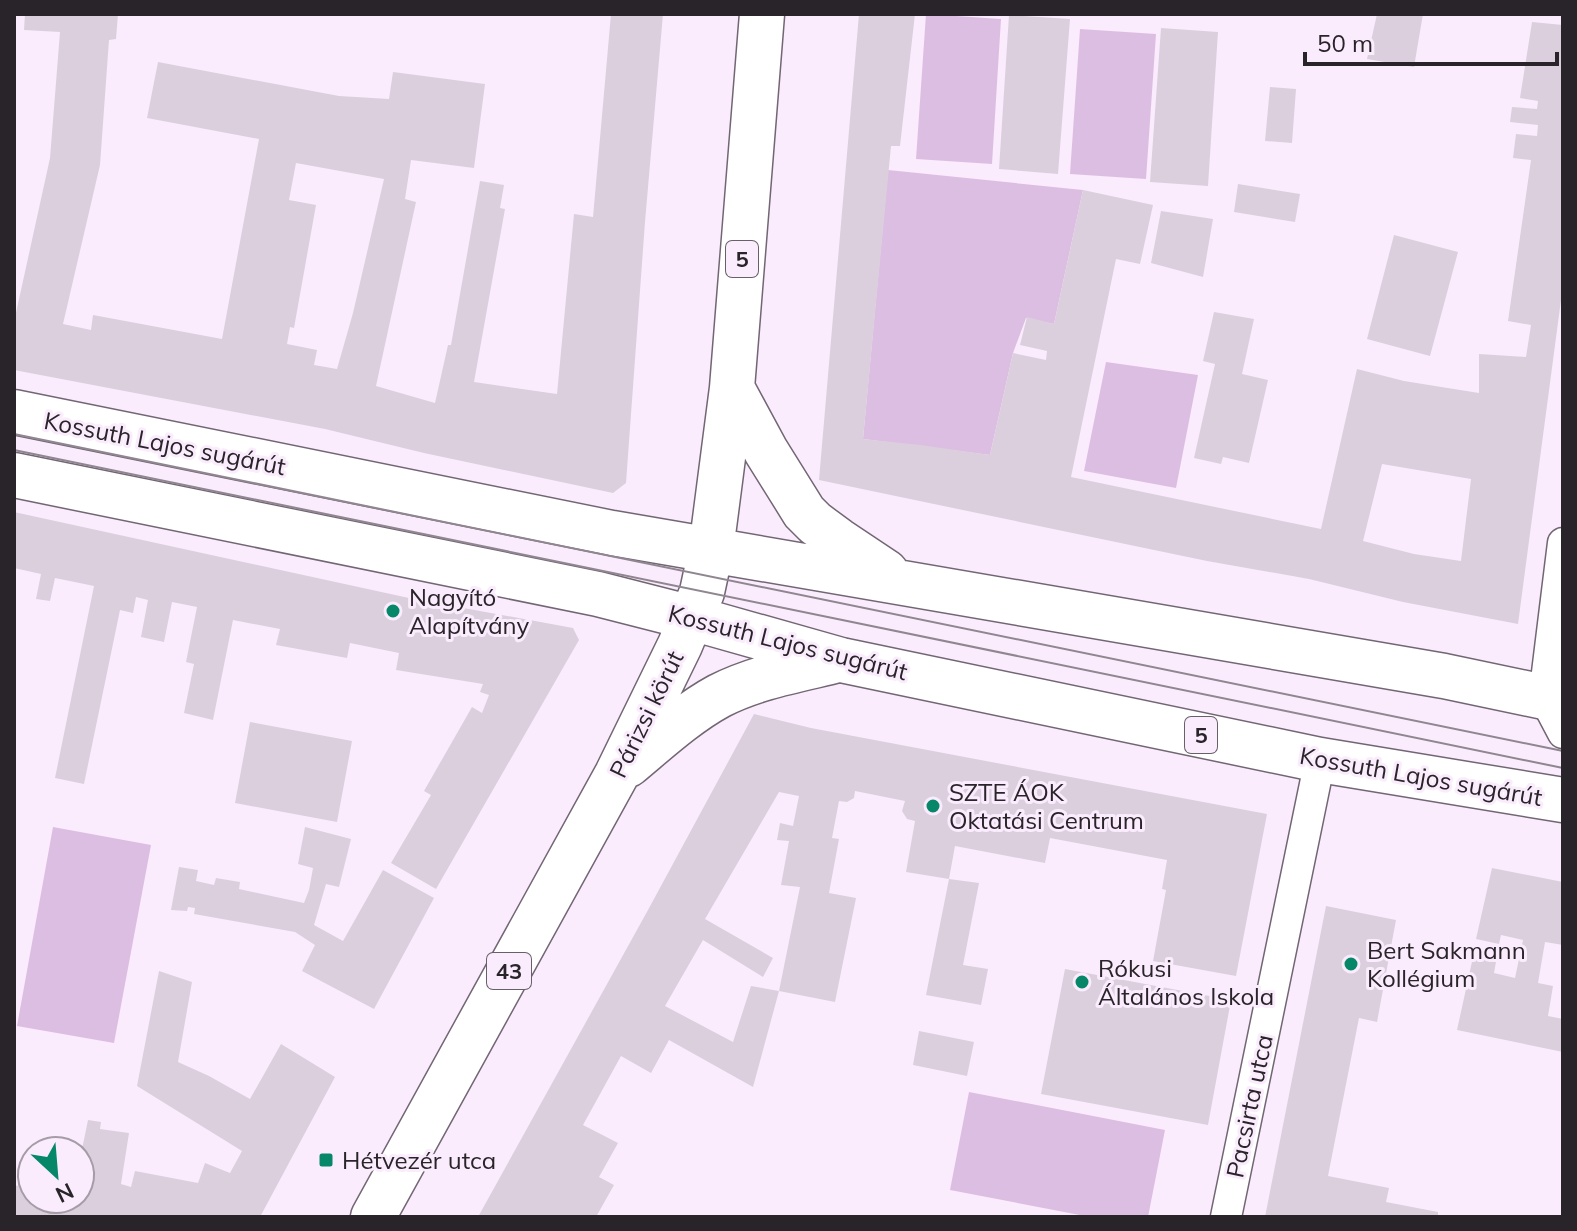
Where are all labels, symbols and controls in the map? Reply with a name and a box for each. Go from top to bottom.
scale bar [1305,16,1557,66]
text: 50 m [1317,28,1373,58]
road number: 5 [726,241,758,277]
street label: Kossuth Lajos sugárút [42,405,288,481]
place label: Nagyító Alapítvány [409,582,530,640]
street label: Kossuth Lajos sugárút [665,598,911,686]
marker: Nagyító Alapítvány [384,602,402,620]
street label: Párizsi körút [602,646,690,782]
road number: 5 [1185,717,1217,753]
street label: Kossuth Lajos sugárút [1297,740,1545,812]
place label: SZTE ÁOK Oktatási Centrum [949,777,1144,835]
marker: SZTE ÁOK Oktatási Centrum [924,797,942,815]
place label: Bert Sakmann Kollégium [1367,935,1526,993]
road number: 43 [487,953,531,989]
place label: Rókusi Általános Iskola [1098,953,1274,1011]
marker: Bert Sakmann Kollégium [1342,955,1360,973]
marker: Rókusi Általános Iskola [1073,973,1091,991]
street label: Pacsirta utca [1219,1032,1279,1180]
north arrow [16,1135,96,1215]
place label: Hétvezér utca [342,1145,496,1175]
marker: Hétvezér utca [317,1151,335,1169]
text: N [51,1177,78,1209]

